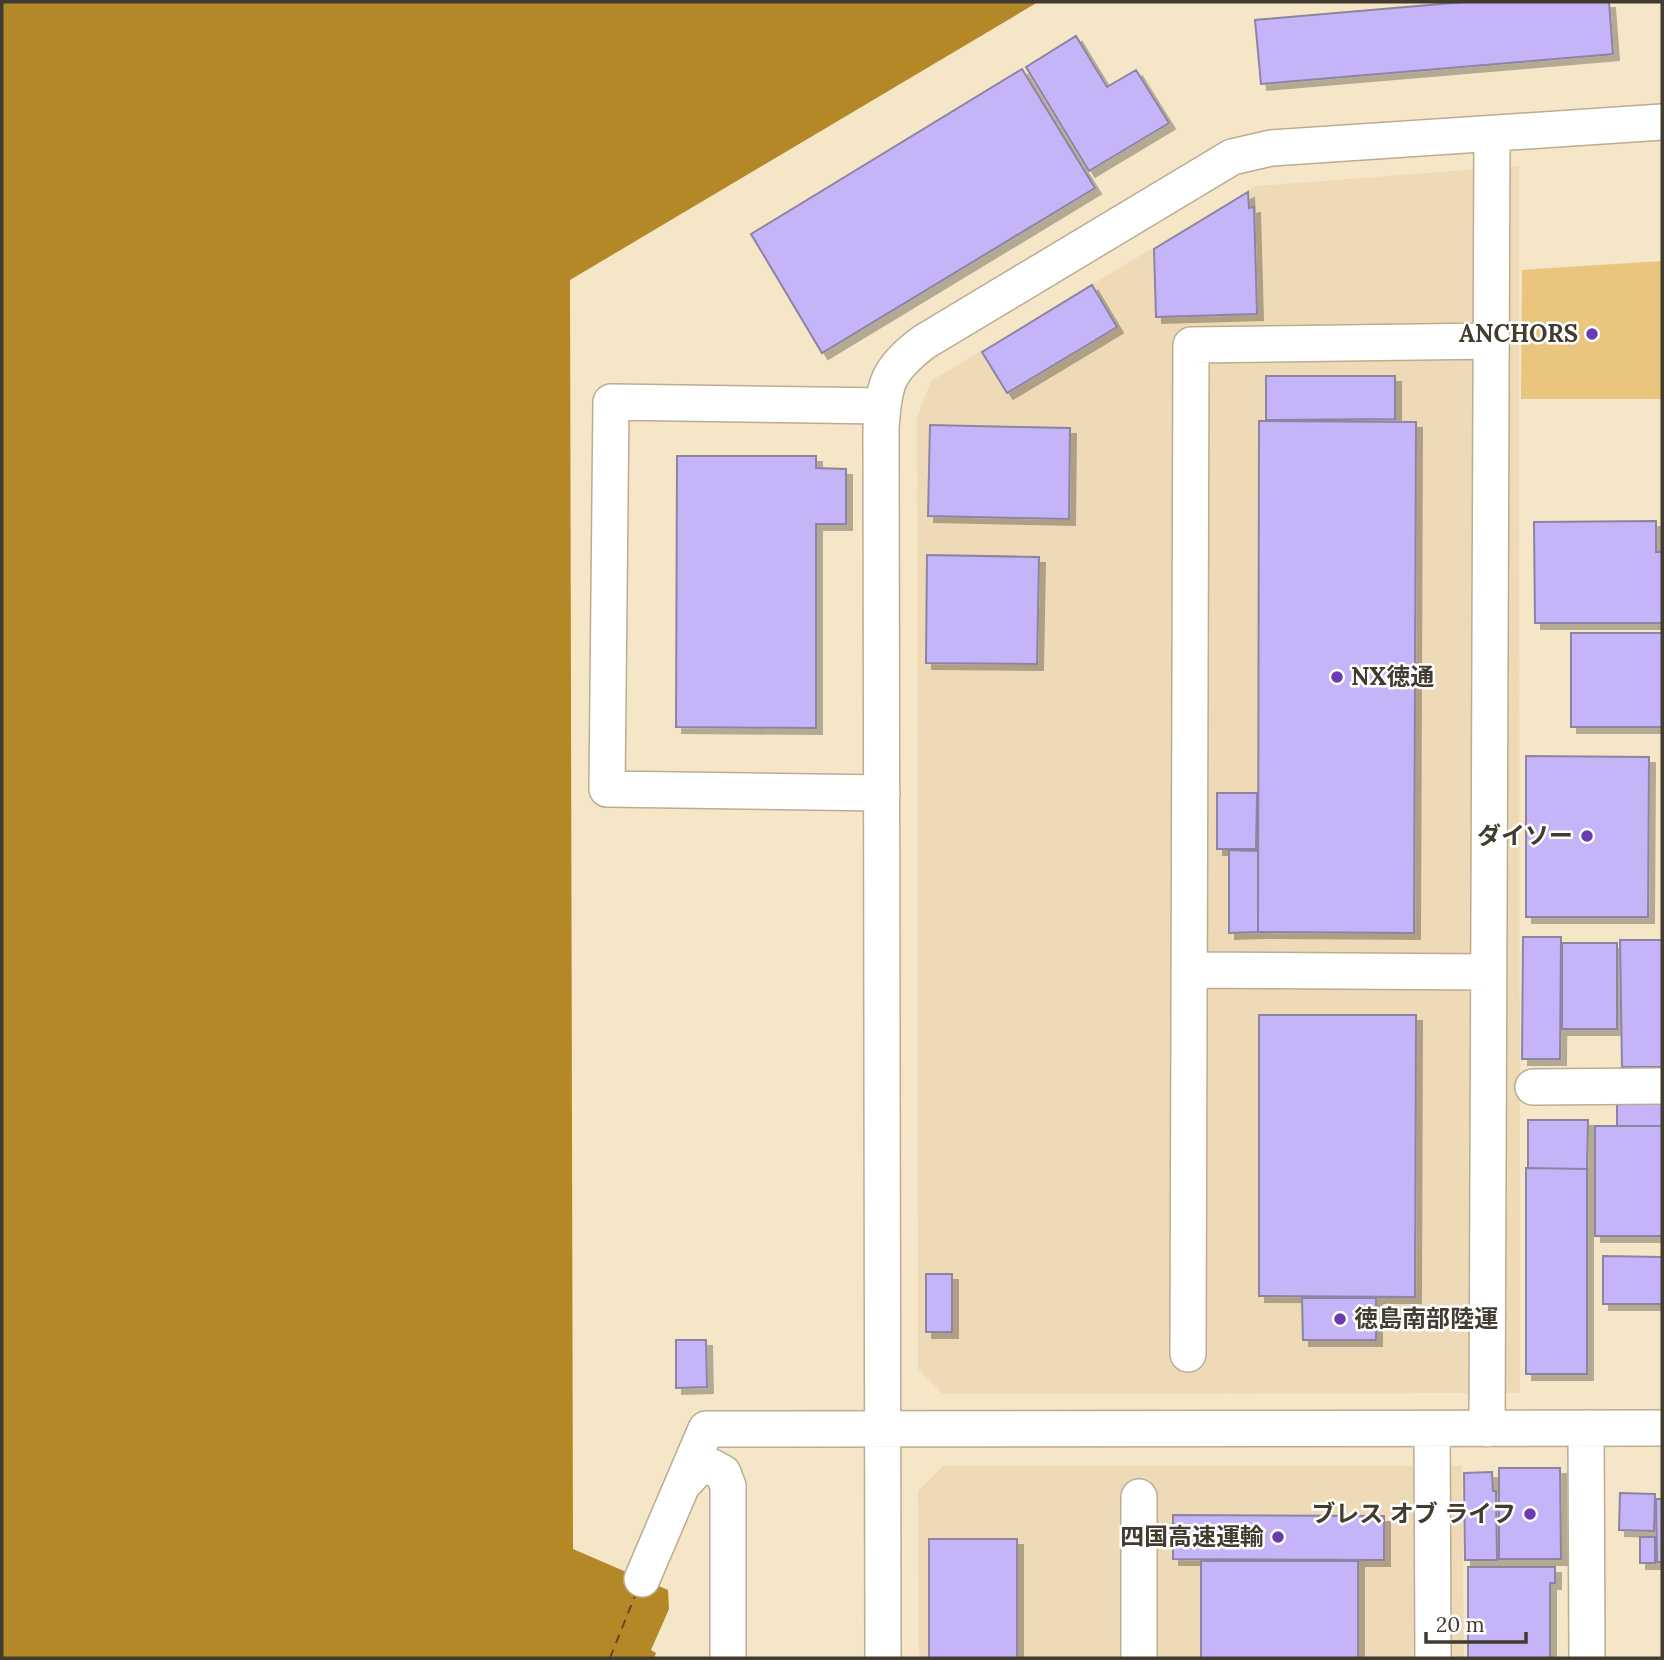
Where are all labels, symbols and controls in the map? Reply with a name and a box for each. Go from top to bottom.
place label: ANCHORS [1459,318,1578,349]
marker: ANCHORS [1584,326,1600,342]
place label: NX徳通 [1351,661,1434,692]
marker: NX徳通 [1329,669,1345,685]
place label: ダイソー [1477,820,1573,851]
marker: ダイソー [1579,828,1595,844]
place label: 徳島南部陸運 [1354,1303,1498,1334]
marker: 徳島南部陸運 [1332,1311,1348,1327]
place label: ブレス オブ ライフ [1311,1498,1516,1529]
marker: ブレス オブ ライフ [1522,1506,1538,1522]
place label: 四国高速運輸 [1120,1521,1264,1552]
marker: 四国高速運輸 [1270,1529,1286,1545]
scale bar [1426,1600,1526,1644]
text: 20 m [1436,1611,1485,1638]

